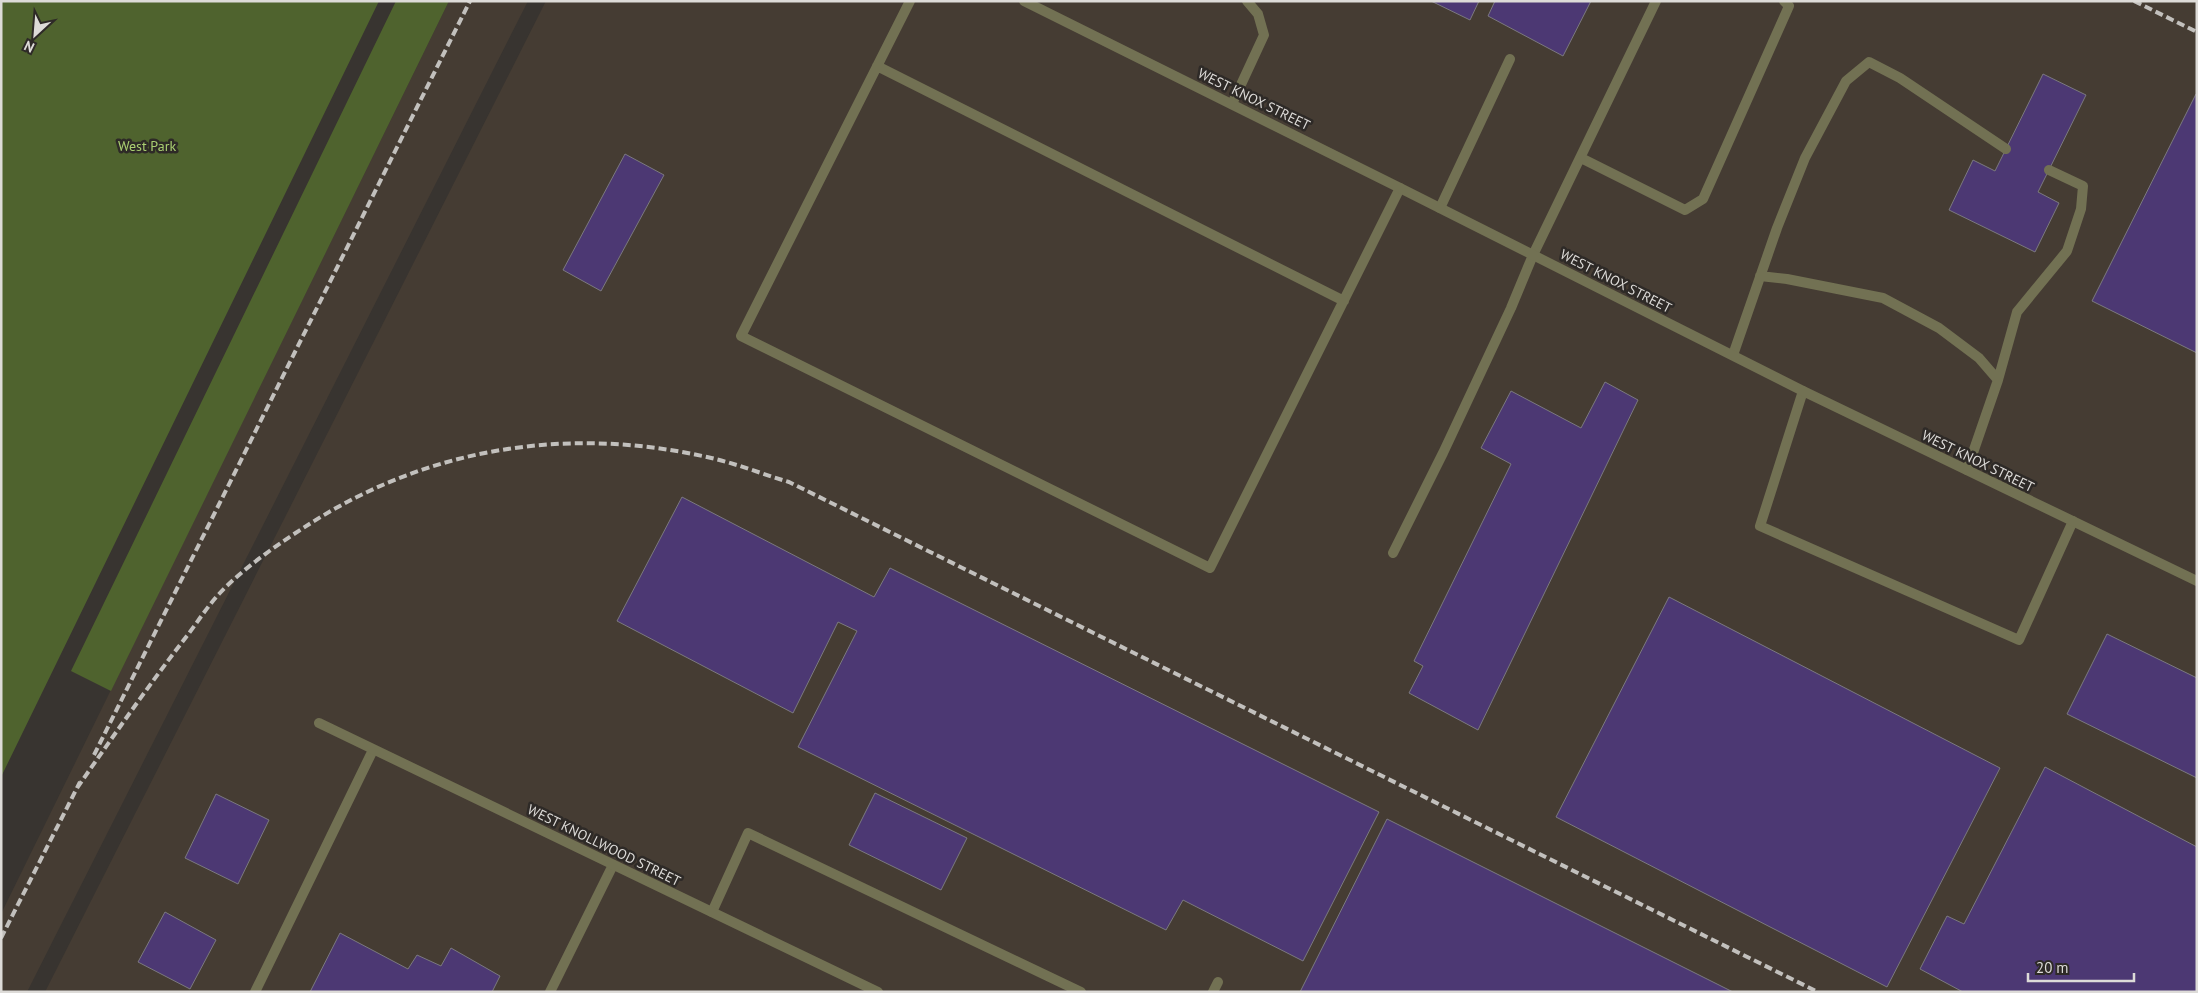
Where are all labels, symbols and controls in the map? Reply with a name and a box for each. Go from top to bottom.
north arrow [10,10,60,60]
text: N [21,37,37,57]
street label: WEST KNOX STREET [1195,64,1313,134]
park label: West Park [118,137,176,155]
street label: WEST KNOX STREET [1557,245,1675,317]
street label: WEST KNOX STREET [1919,426,2037,496]
street label: WEST KNOLLWOOD STREET [524,800,684,890]
scale bar [2028,950,2134,982]
text: 20 m [2036,958,2069,977]

